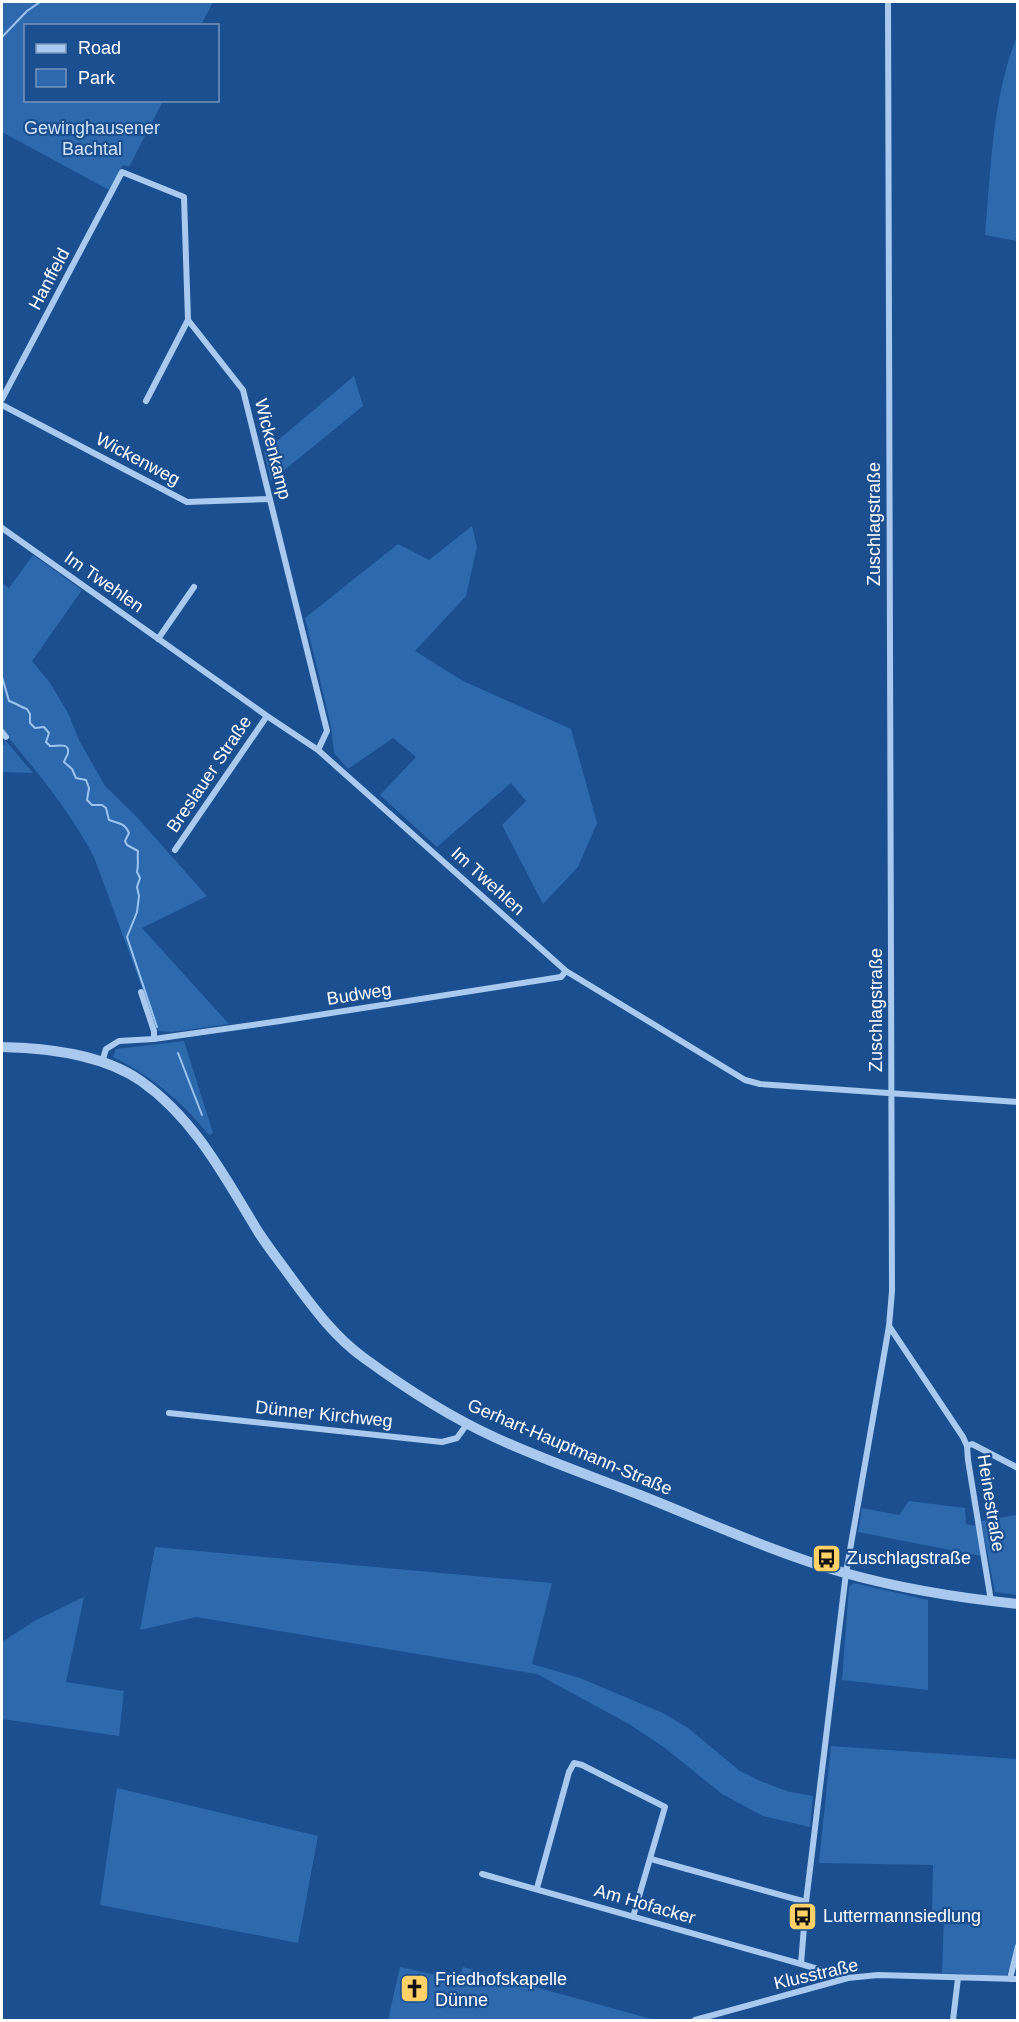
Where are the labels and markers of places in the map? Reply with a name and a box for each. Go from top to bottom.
bus stop icon: Zuschlagstraße [810,1542,842,1574]
place label: Zuschlagstraße [847,1548,971,1568]
bus stop icon: Luttermannsiedlung [786,1900,818,1932]
place label: Luttermannsiedlung [823,1906,981,1926]
place label: Friedhofskapelle Dünne [435,1969,567,2010]
church icon: Friedhofskapelle Dünne [398,1973,430,2005]

